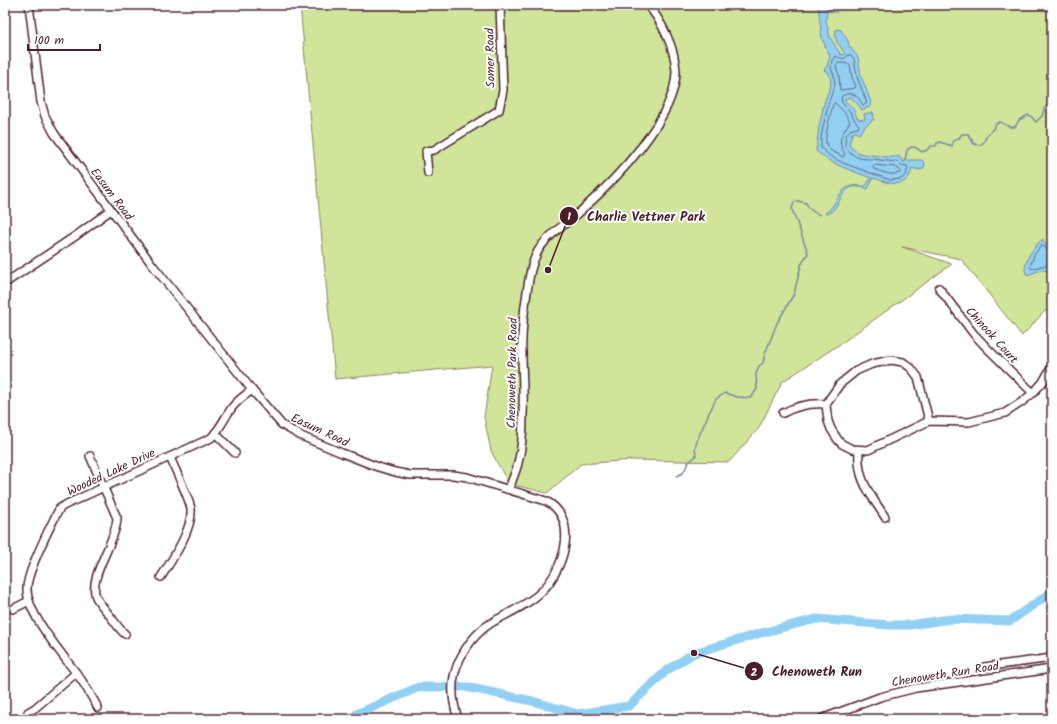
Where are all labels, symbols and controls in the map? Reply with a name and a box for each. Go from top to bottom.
scale bar [28,26,100,52]
street label: Somer Road [480,27,501,88]
text: 100 m [34,31,65,50]
street label: Easum Road [85,164,138,226]
callout: Charlie Vettner Park [559,204,713,229]
text: 1 [567,207,571,226]
text: Charlie Vettner Park [587,207,706,228]
street label: Chinook Court [961,303,1023,368]
street label: Chenoweth Park Road [502,316,523,429]
street label: Easum Road [288,409,353,453]
street label: Wooded Lake Drive [64,443,159,501]
street label: Chenoweth Run Road [890,656,1001,692]
callout: Chenoweth Run [744,659,870,684]
text: Chenoweth Run [772,662,862,683]
text: 2 [751,663,758,682]

